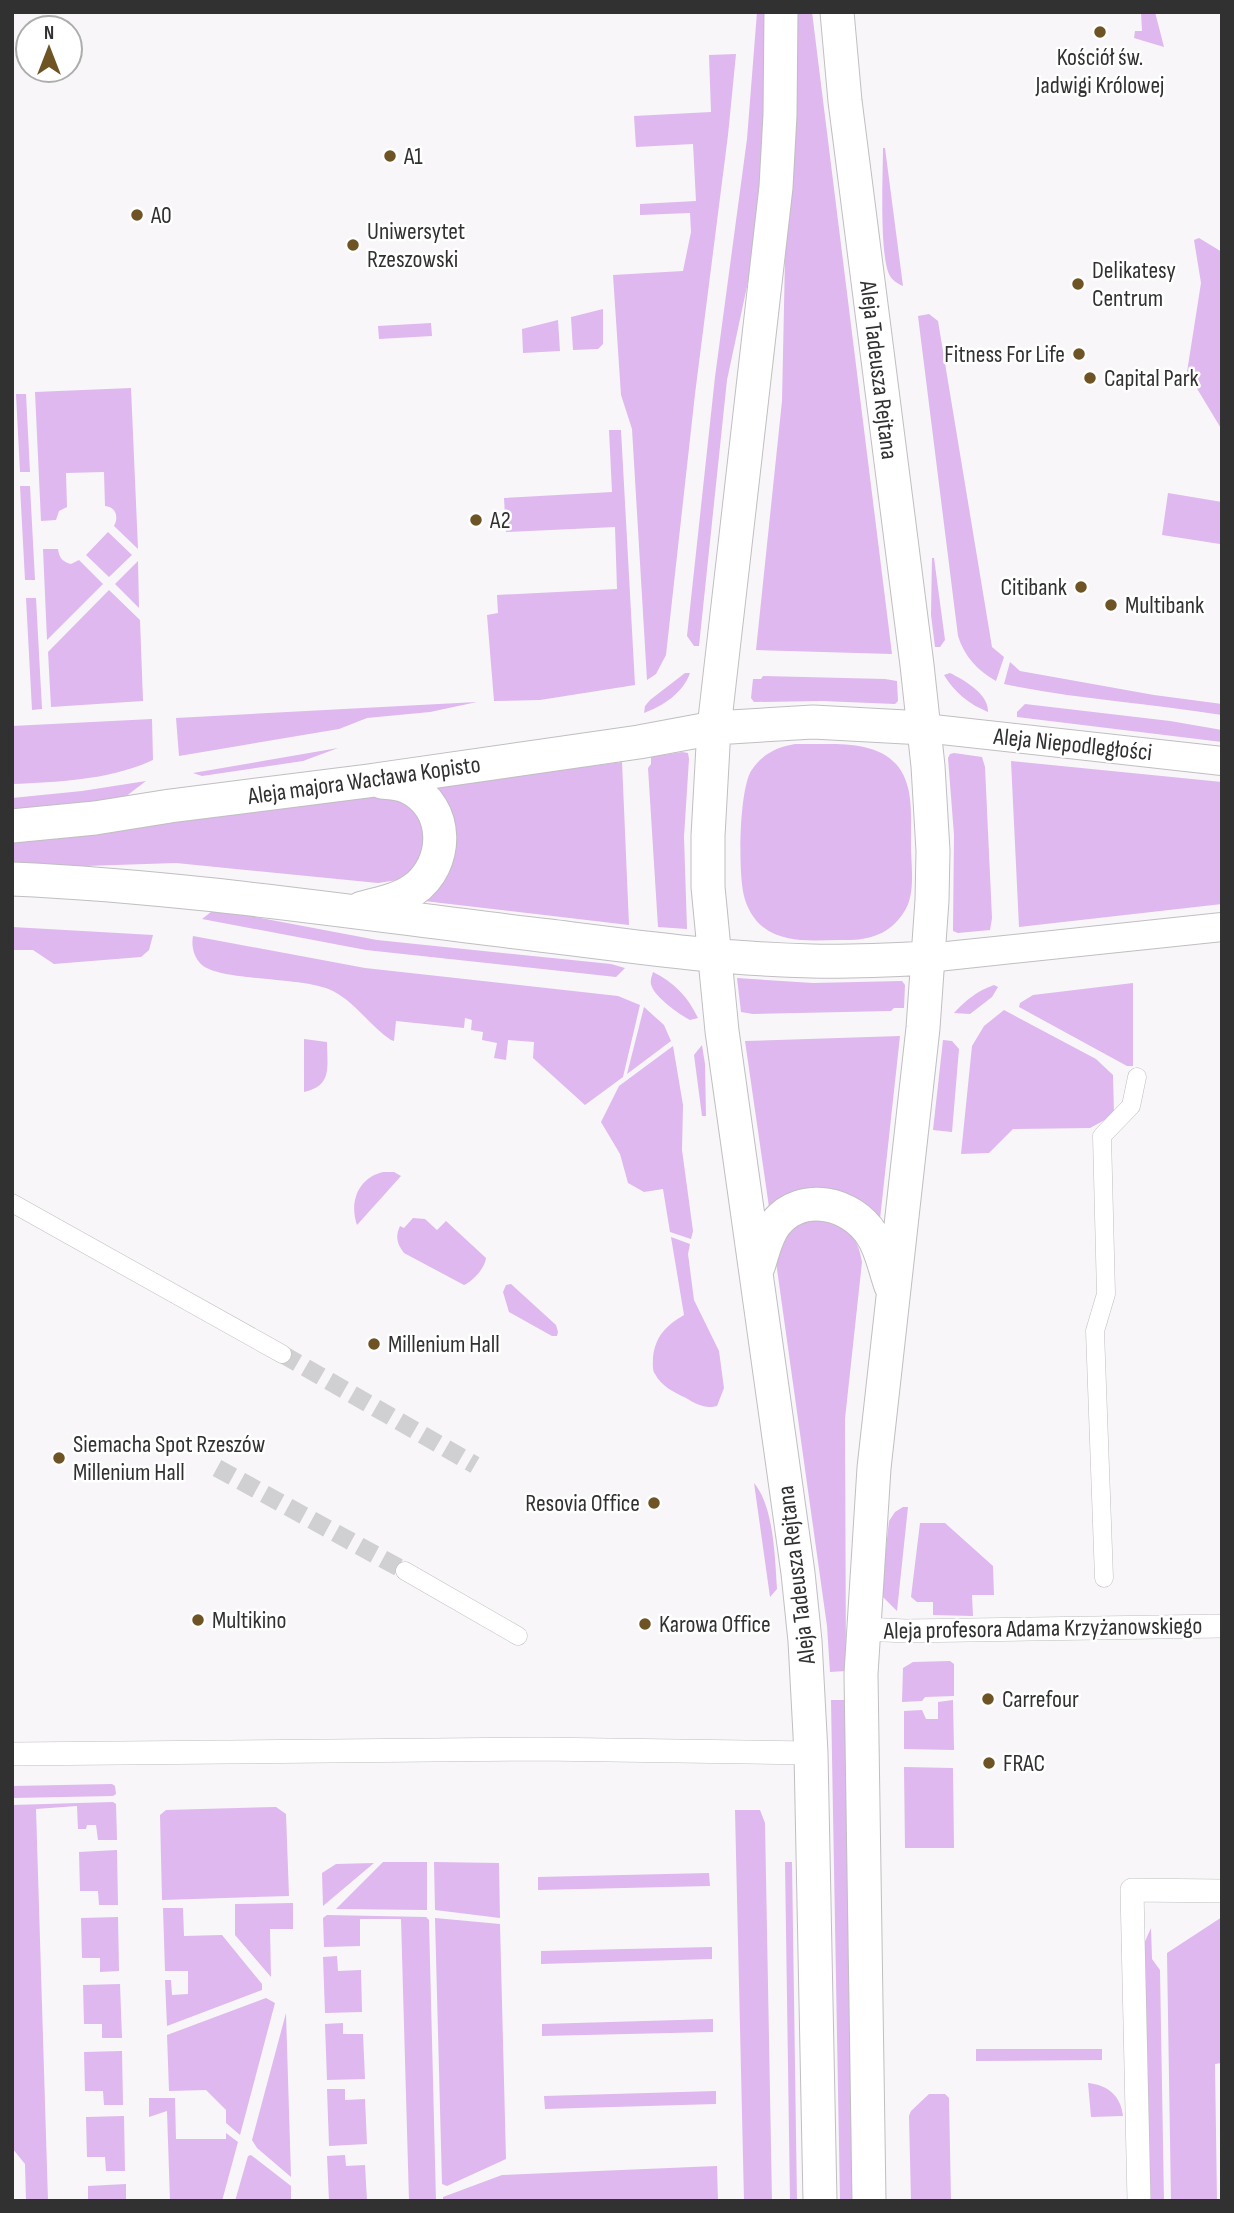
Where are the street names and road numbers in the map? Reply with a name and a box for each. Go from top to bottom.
street label: Aleja Tadeusza Rejtana [853,278,904,461]
street label: Aleja Niepodległości [991,722,1154,767]
street label: Aleja majora Wacława Kopisto [245,750,482,811]
street label: Aleja Tadeusza Rejtana [771,1484,822,1667]
street label: Aleja profesora Adama Krzyżanowskiego [882,1611,1203,1646]

